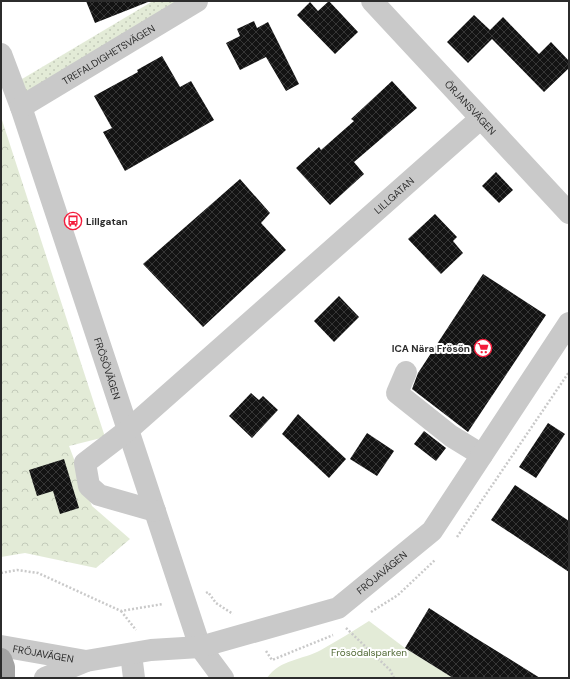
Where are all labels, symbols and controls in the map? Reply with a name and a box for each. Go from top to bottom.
street label: TREFALDIGHETSVÄGEN [60,22,158,88]
street label: ÖRJANSVÄGEN [442,78,499,138]
street label: LILLGATAN [371,174,417,217]
bus stop icon: Lillgatan [63,211,83,231]
place label: Lillgatan [86,215,128,228]
street label: FRÖSÖVÄGEN [91,336,124,401]
supermarket icon: ICA Nära Frösön [473,338,493,358]
place label: ICA Nära Frösön [392,342,470,355]
street label: FRÖJAVÄGEN [354,548,410,597]
street label: FRÖJAVÄGEN [12,642,75,666]
park label: Frösödalsparken [331,646,407,659]

